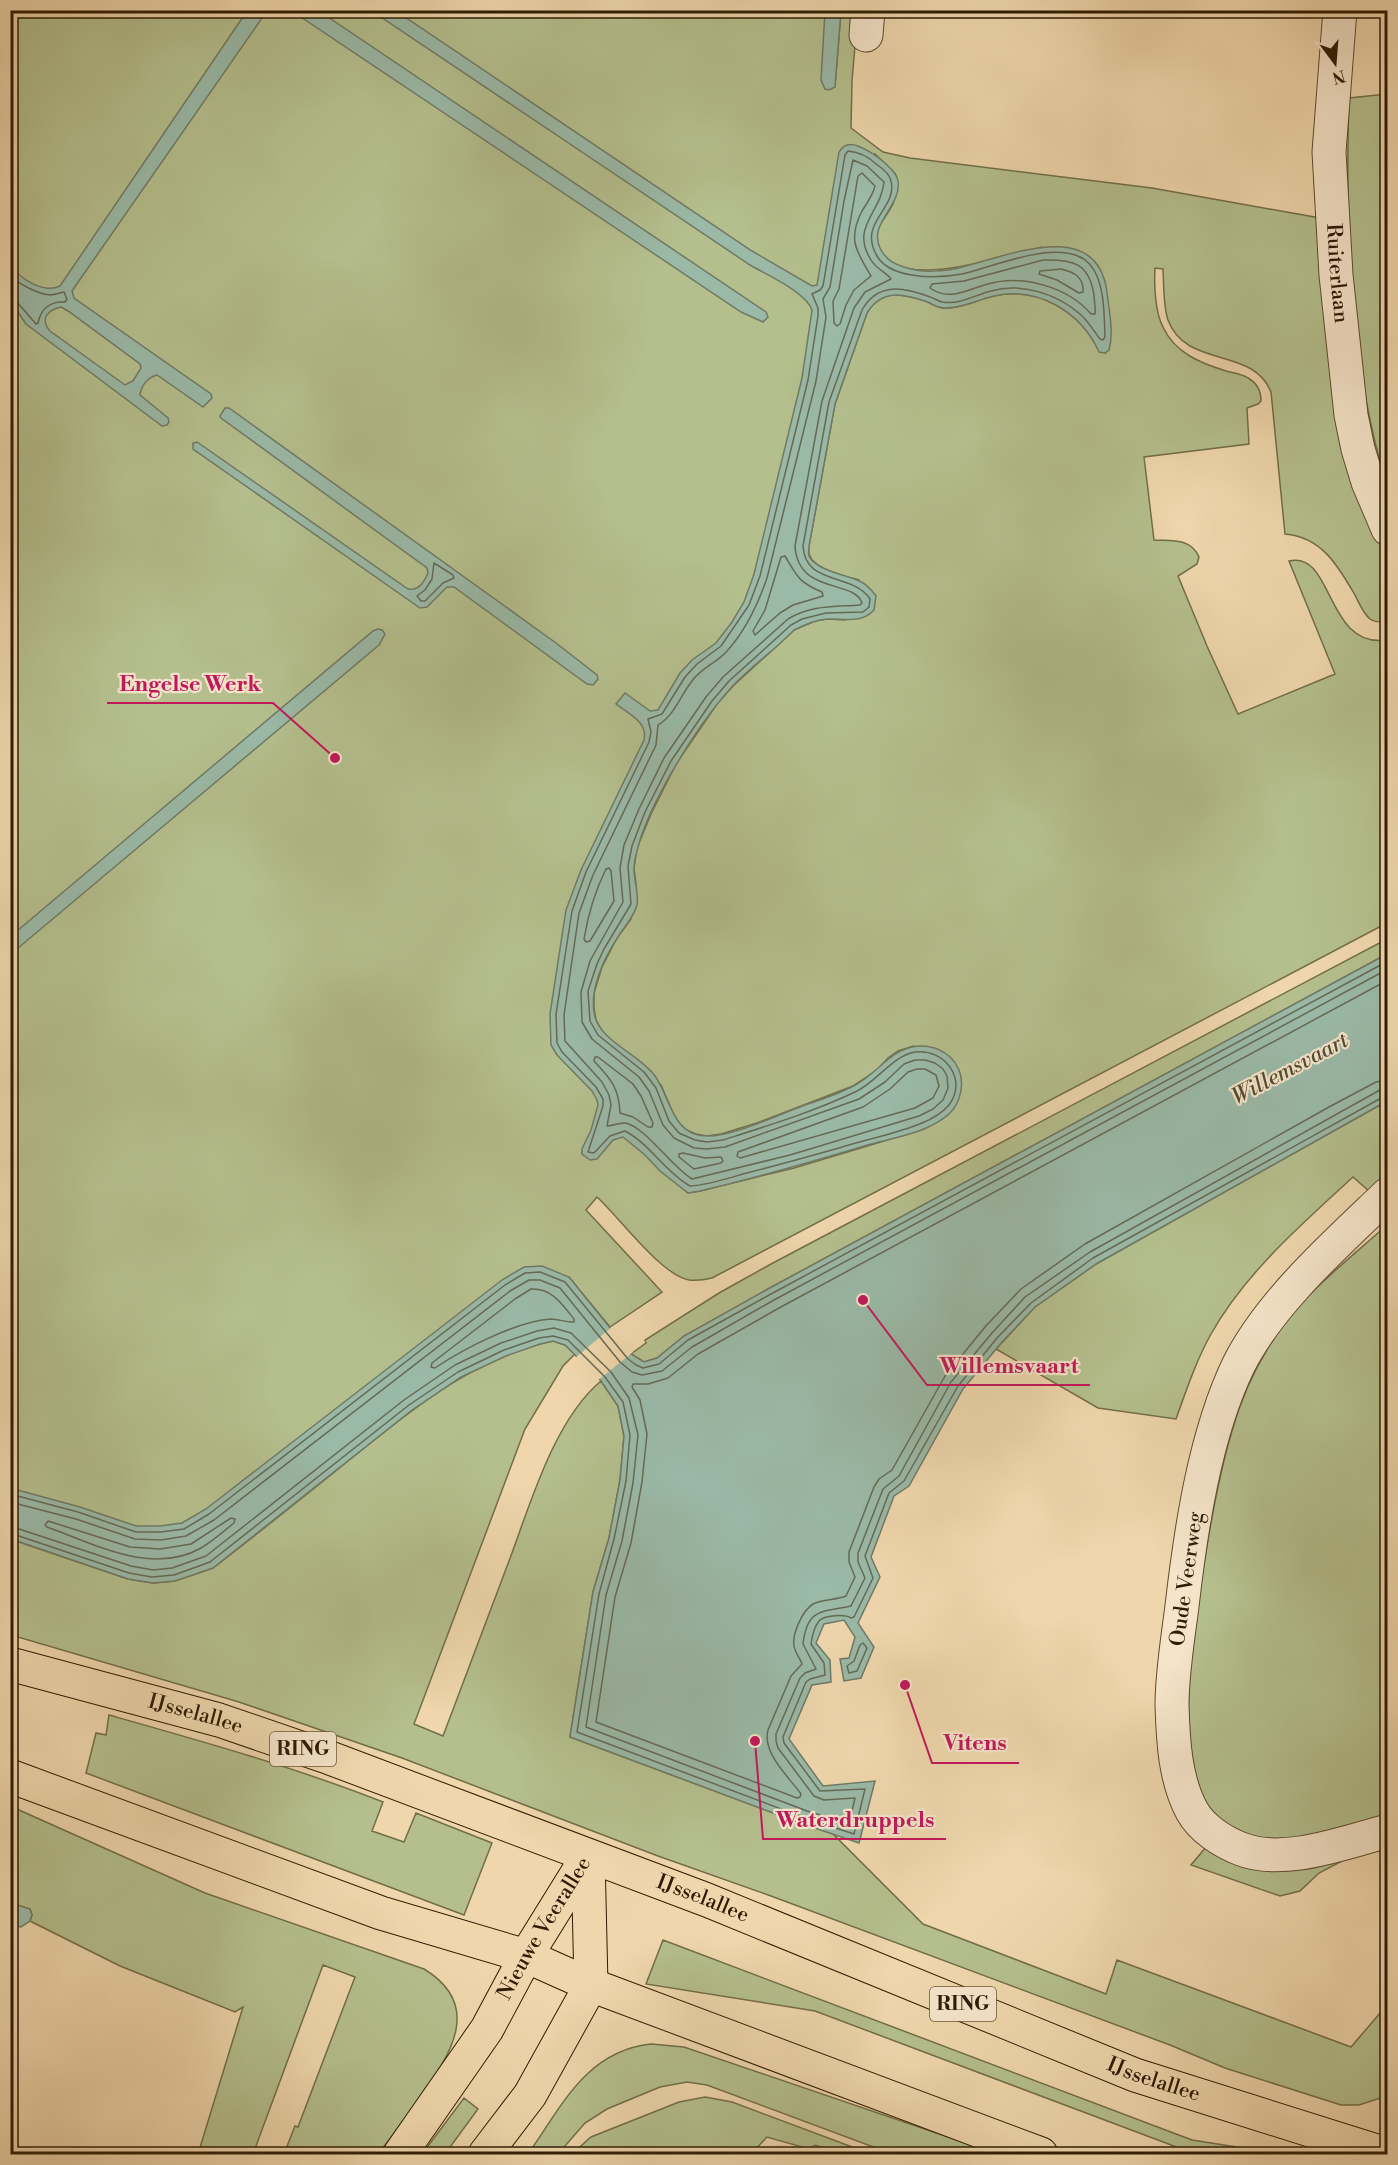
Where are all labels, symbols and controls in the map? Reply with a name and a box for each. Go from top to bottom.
north arrow [1305,33,1365,93]
text: N [1330,65,1348,88]
street label: Ruiterlaan [1320,223,1354,325]
callout: Engelse Werk [107,663,273,703]
text: Engelse Werk [119,671,261,698]
water label: Willemsvaart [1227,1027,1354,1111]
callout: Willemsvaart [927,1345,1090,1385]
text: Willemsvaart [939,1353,1079,1380]
street label: Oude Veerweg [1165,1510,1209,1648]
street label: IJsselallee [145,1689,246,1740]
callout: Vitens [932,1723,1019,1763]
text: Vitens [942,1730,1007,1757]
road number: RING [270,1732,336,1766]
callout: Waterdruppels [763,1799,946,1839]
text: Waterdruppels [775,1807,934,1834]
street label: Nieuwe Veerallee [492,1852,597,2005]
street label: IJsselallee [653,1869,753,1929]
road number: RING [930,1987,996,2021]
street label: IJsselallee [1103,2052,1203,2108]

